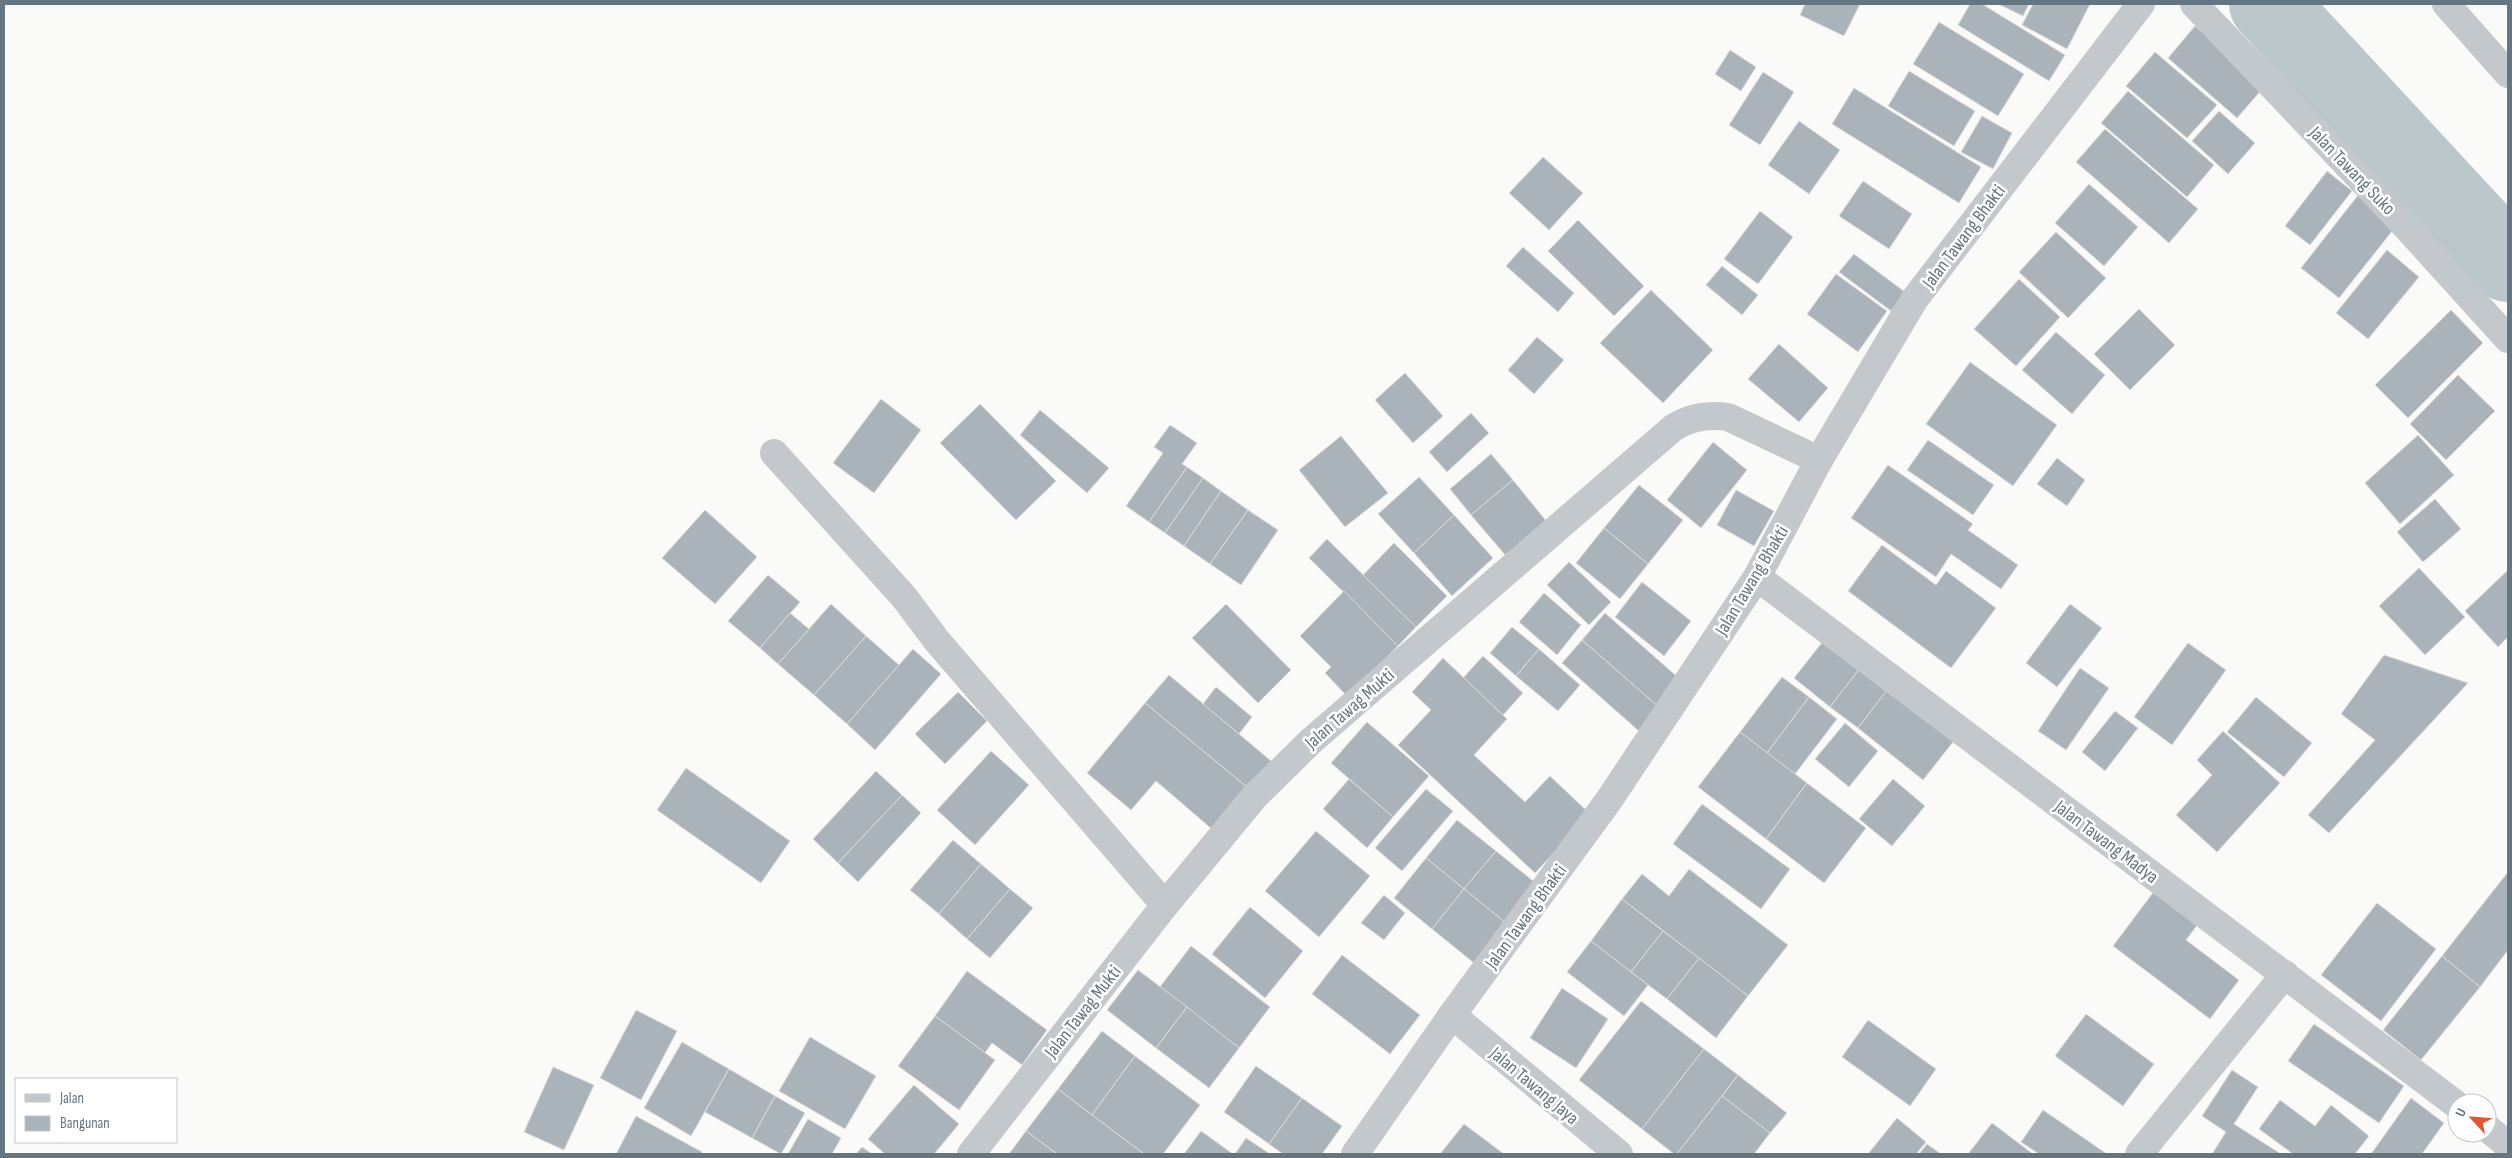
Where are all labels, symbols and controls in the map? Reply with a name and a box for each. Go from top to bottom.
street label: Jalan Tawang Suko [2303,121,2400,220]
street label: Jalan Tawang Bhakti [1917,181,2011,294]
street label: Jalan Tawang Bhakti [1710,522,1794,641]
street label: Jalan Tawag Mukti [1300,664,1399,755]
street label: Jalan Tawang Madya [2049,795,2163,889]
street label: Jalan Tawang Bhakti [1480,860,1572,975]
street label: Jalan Tawag Mukti [1039,961,1126,1064]
street label: Jalan Tawang Jaya [1484,1042,1583,1130]
legend [15,1078,178,1143]
text: Jalan [59,1089,84,1108]
north arrow [2447,1093,2497,1143]
text: U [2452,1106,2470,1120]
text: Bangunan [60,1114,110,1133]

